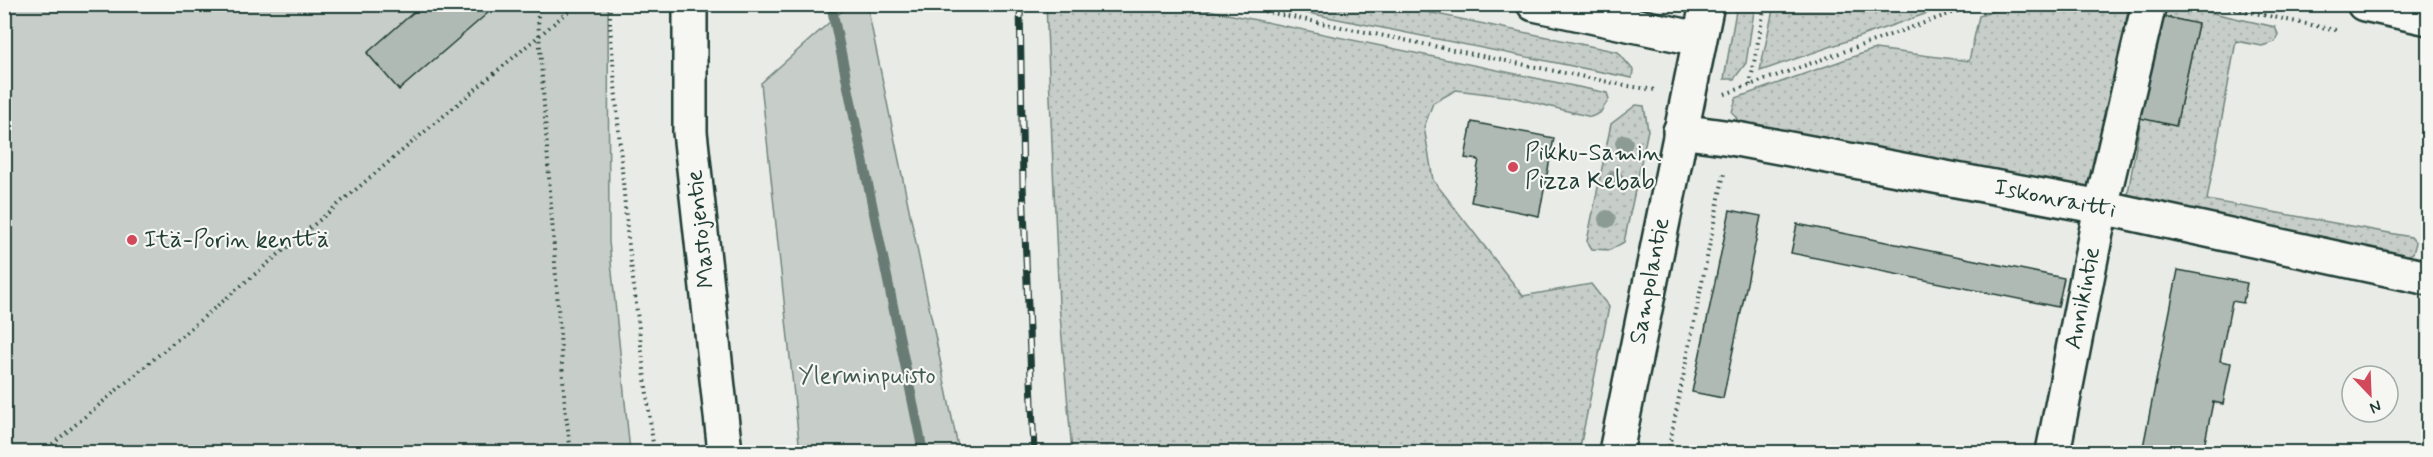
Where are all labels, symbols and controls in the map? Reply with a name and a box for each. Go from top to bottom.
place label: Pikku-Samin Pizza Kebab [1525,138,1662,197]
marker: Pikku-Samin Pizza Kebab [1506,160,1520,174]
street label: Mastojentie [679,168,723,290]
street label: Iskonraitti [1991,172,2119,226]
street label: Sampolantie [1623,215,1678,347]
place label: Itä-Porin kenttä [144,225,329,256]
marker: Itä-Porin kenttä [125,233,139,247]
street label: Annikintie [2058,244,2108,352]
park label: Ylerminpuisto [798,361,936,392]
north arrow [2340,364,2400,424]
text: N [2366,395,2384,418]

